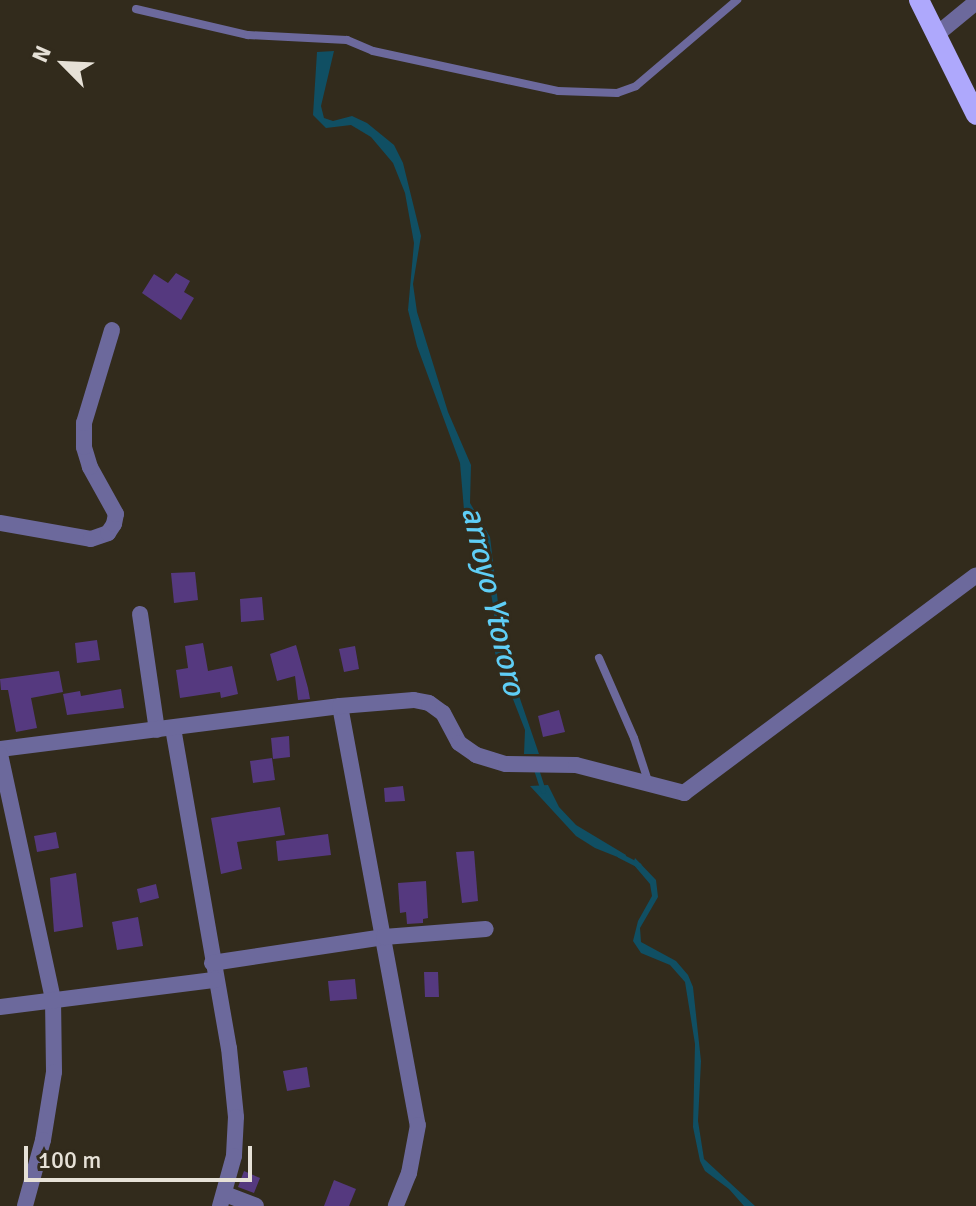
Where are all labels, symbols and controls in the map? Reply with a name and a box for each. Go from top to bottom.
north arrow [24,24,104,104]
text: N [26,42,57,67]
water label: arroyo Ytororo [453,503,533,699]
scale bar [28,1130,256,1180]
text: 100 m [38,1145,101,1175]

